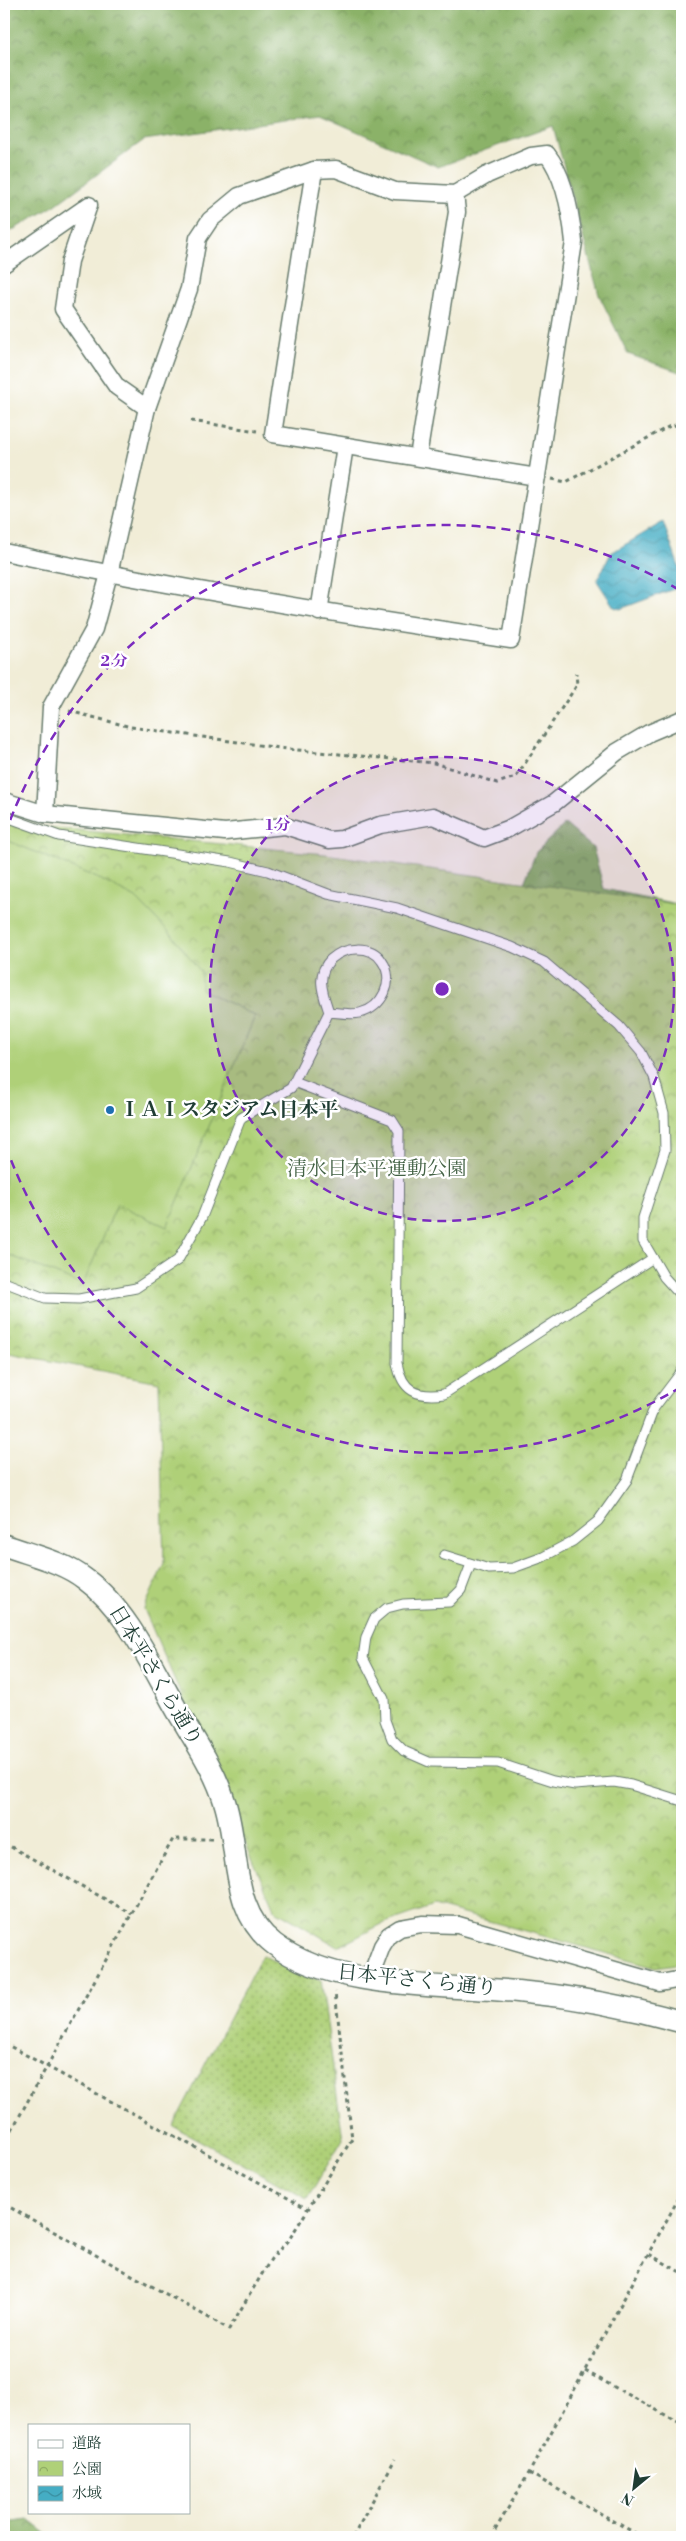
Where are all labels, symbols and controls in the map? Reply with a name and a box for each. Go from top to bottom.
text: 2 分 [101,652,127,671]
text: 1 分 [266,816,290,835]
centre of rings [433,980,451,998]
place label: ＩＡＩスタジアム日本平 [120,1098,339,1123]
marker: ＩＡＩスタジアム日本平 [104,1104,116,1116]
park label: 清水日本平運動公園 [287,1157,467,1182]
street label: 日本平さくら通り [103,1601,207,1751]
street label: 日本平さくら通り [336,1960,498,2002]
legend [28,2424,190,2514]
text: 道路 [72,2434,102,2453]
text: 公園 [72,2460,102,2479]
north arrow [608,2464,658,2514]
text: 水域 [72,2484,102,2503]
text: N [619,2488,637,2509]

